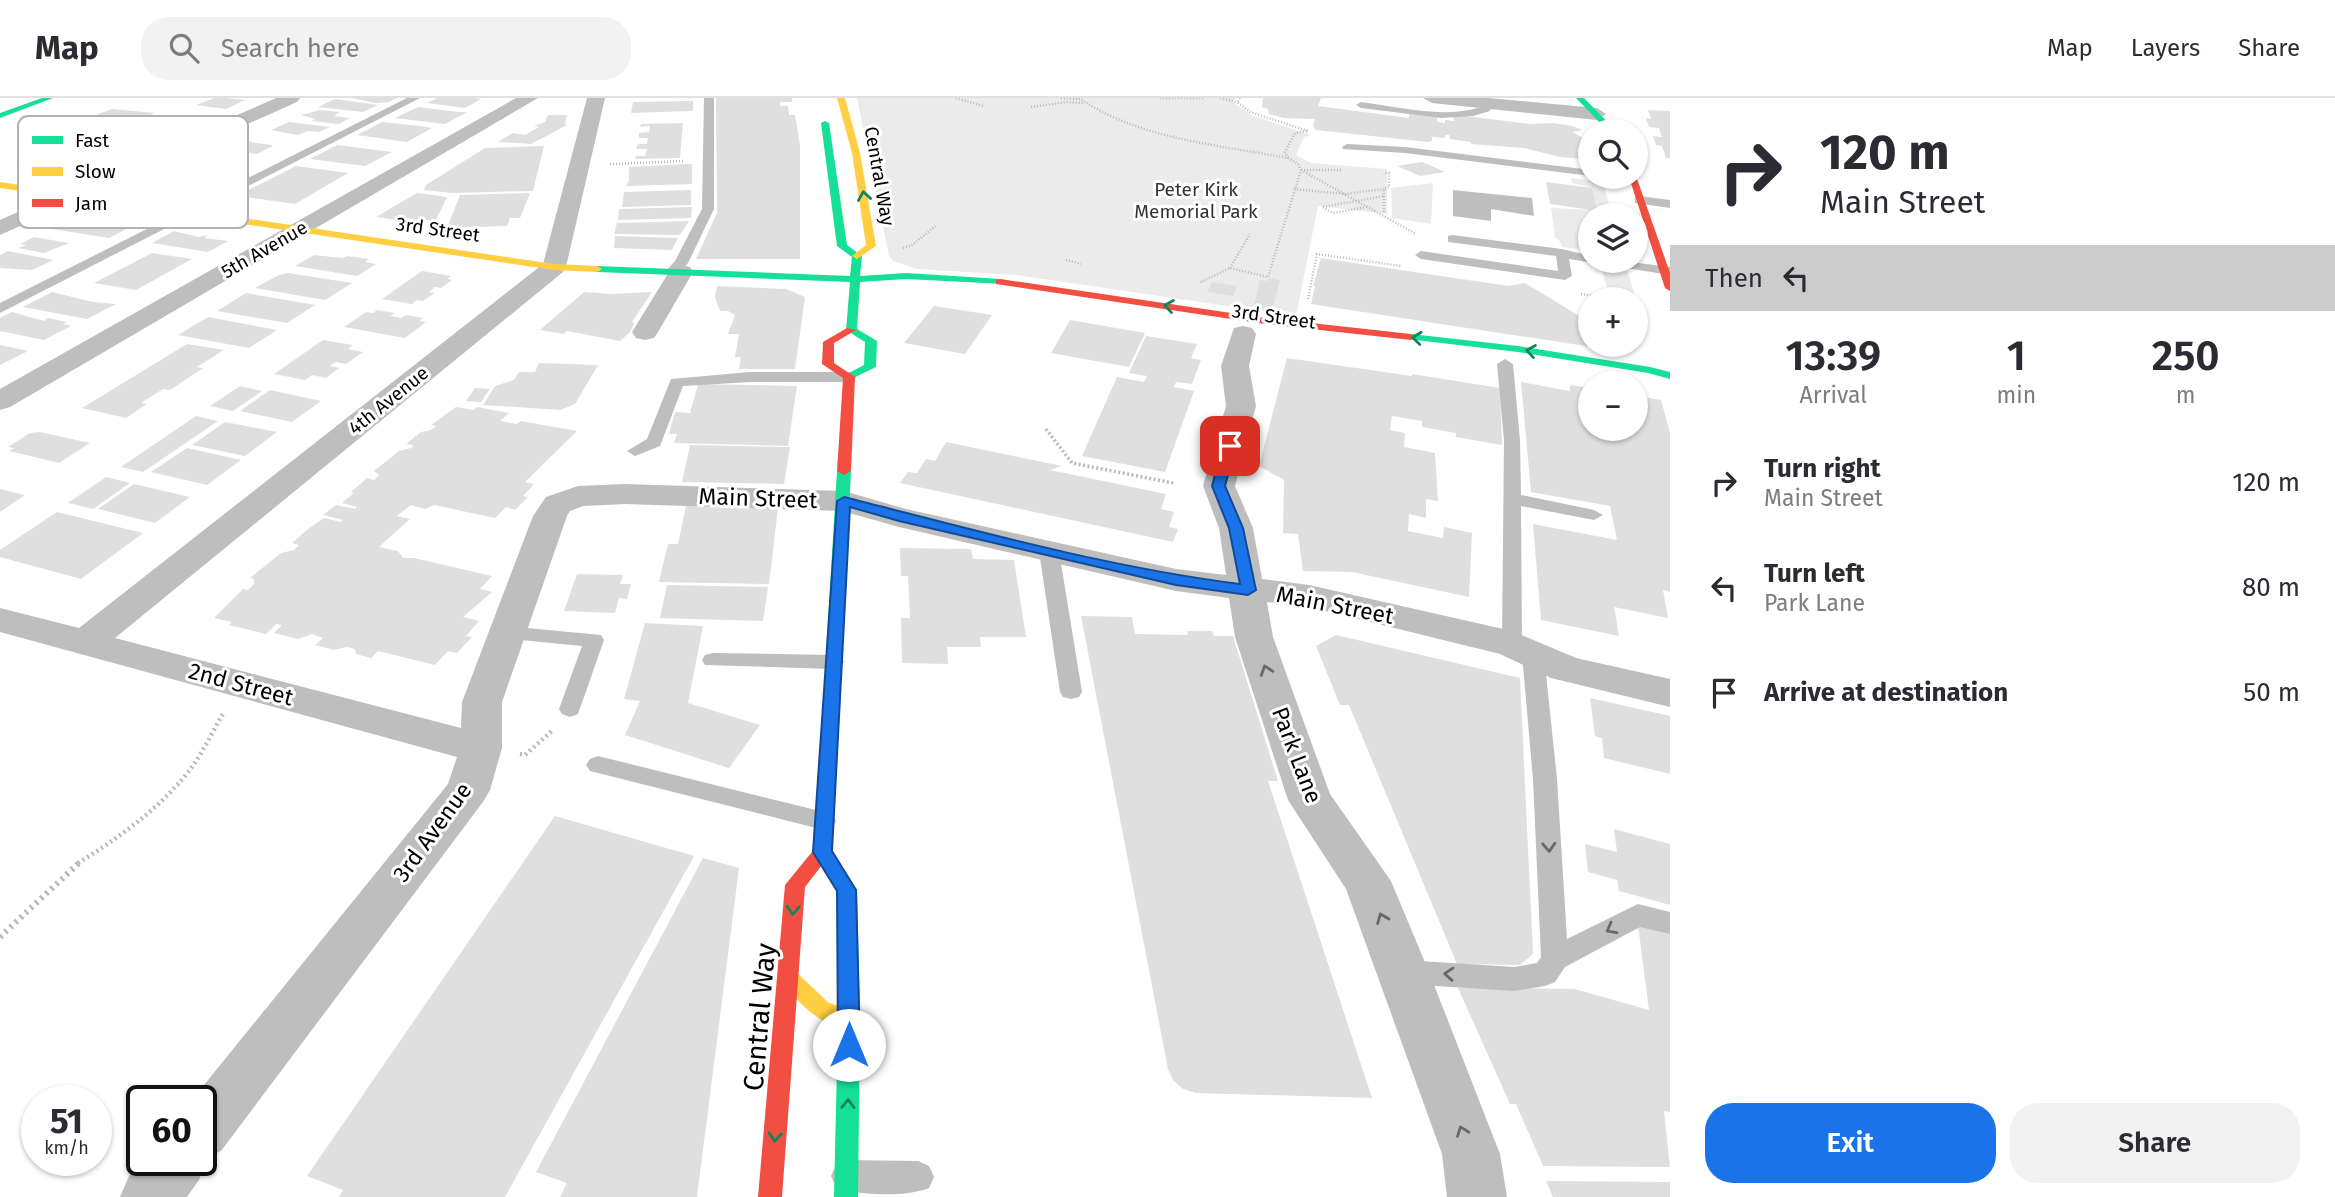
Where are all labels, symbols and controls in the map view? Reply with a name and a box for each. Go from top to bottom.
search box [141,17,631,80]
text: Map [35,28,99,68]
icon: search [165,29,203,67]
text: Search here [221,33,360,64]
text: Map [2047,34,2093,62]
text: Layers [2131,34,2200,62]
text: Share [2238,34,2300,62]
legend [18,116,248,228]
map controls [1578,119,1648,441]
button: search [1578,119,1648,189]
text: 120 m [1820,123,1950,182]
street label: Central Way [859,125,900,228]
icon: right [1705,126,1796,217]
text: Fast [75,129,109,152]
text: Slow [75,160,116,183]
park label: Peter Kirk Memorial Park [1134,178,1258,223]
text: Main Street [1820,183,1985,221]
one-way arrow [857,190,872,202]
text: Jam [75,192,107,215]
button: layers [1578,203,1648,273]
street label: 3rd Street [395,212,481,247]
street label: 5th Avenue [217,216,311,283]
icon: left [1777,259,1815,297]
text: Then [1705,263,1763,294]
button: + [1578,287,1648,357]
one-way arrow [1163,299,1175,314]
street label: 3rd Street [1231,299,1317,334]
one-way arrow [1411,331,1422,346]
text: 13:39 [1785,331,1881,381]
text: 1 [2007,331,2026,381]
text: 250 [2152,331,2220,381]
one-way arrow [1525,344,1536,359]
street label: 4th Avenue [344,361,433,440]
button: − [1578,371,1648,441]
text: Arrival [1800,381,1867,409]
text: min [1997,381,2036,409]
text: m [2176,381,2195,409]
pin [1200,416,1260,476]
icon: arrive [1211,427,1249,465]
text: Turn right [1764,453,1881,484]
icon: right [1705,464,1743,502]
text: 120 m [2232,467,2300,498]
street label: Main Street [698,482,819,514]
text: Main Street [1764,484,1883,512]
text: Turn left [1764,558,1865,589]
icon: left [1705,569,1743,607]
text: 80 m [2242,572,2300,603]
street label: Main Street [1274,580,1397,630]
text: Park Lane [1764,589,1865,617]
street label: 2nd Street [186,657,297,712]
one-way arrow [1260,664,1274,676]
icon: arrive [1705,674,1743,712]
text: Arrive at destination [1764,677,2008,708]
text: 50 m [2243,677,2300,708]
street label: Park Lane [1266,703,1328,807]
street label: 3rd Avenue [387,777,477,887]
one-way arrow [1541,842,1556,853]
one-way arrow [786,905,801,916]
one-way arrow [1376,913,1390,925]
one-way arrow [1606,921,1618,934]
street label: Central Way [737,942,782,1092]
one-way arrow [1443,967,1454,982]
position arrow [812,1008,886,1082]
speed limit sign: 60 [126,1085,217,1176]
one-way arrow [840,1099,856,1109]
text: 51 [50,1100,83,1142]
button: Exit [1705,1103,1996,1183]
button: Share [2010,1103,2300,1183]
one-way arrow [1457,1125,1471,1137]
one-way arrow [768,1131,783,1142]
text: km/h [44,1137,89,1159]

